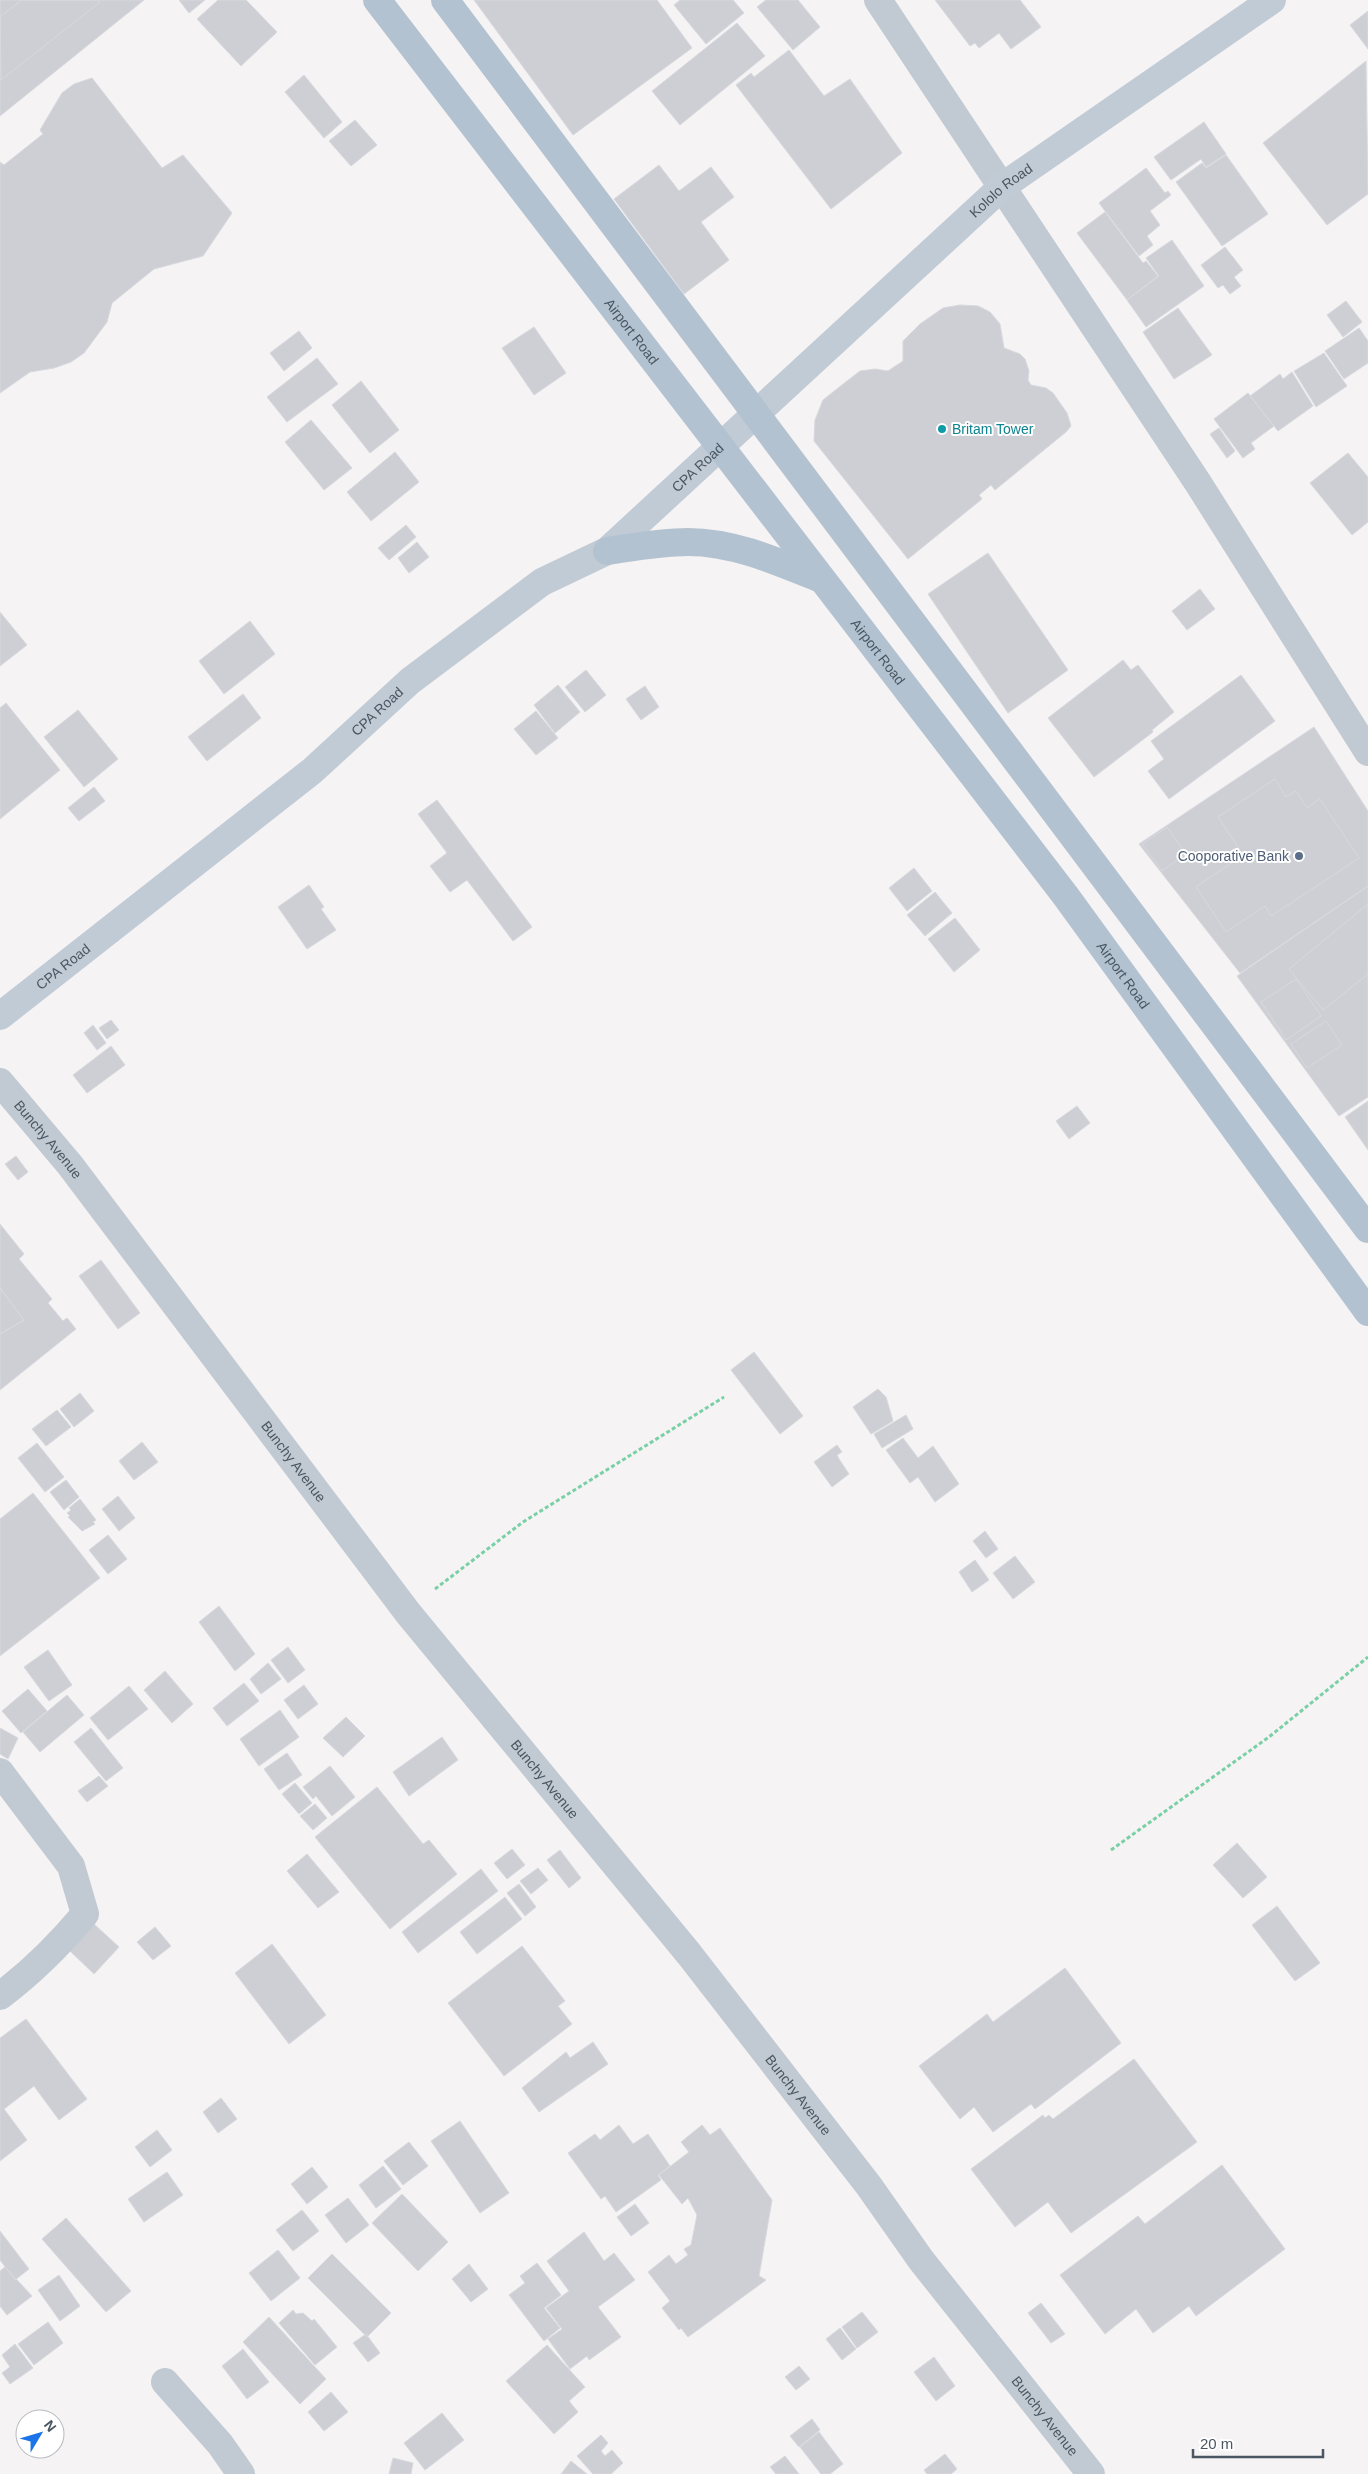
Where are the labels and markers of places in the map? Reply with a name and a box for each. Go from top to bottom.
place label: Britam Tower [952,421,1034,437]
marker: Britam Tower [936,423,948,435]
place label: Cooporative Bank [1178,848,1290,864]
marker: Cooporative Bank [1293,850,1305,862]

